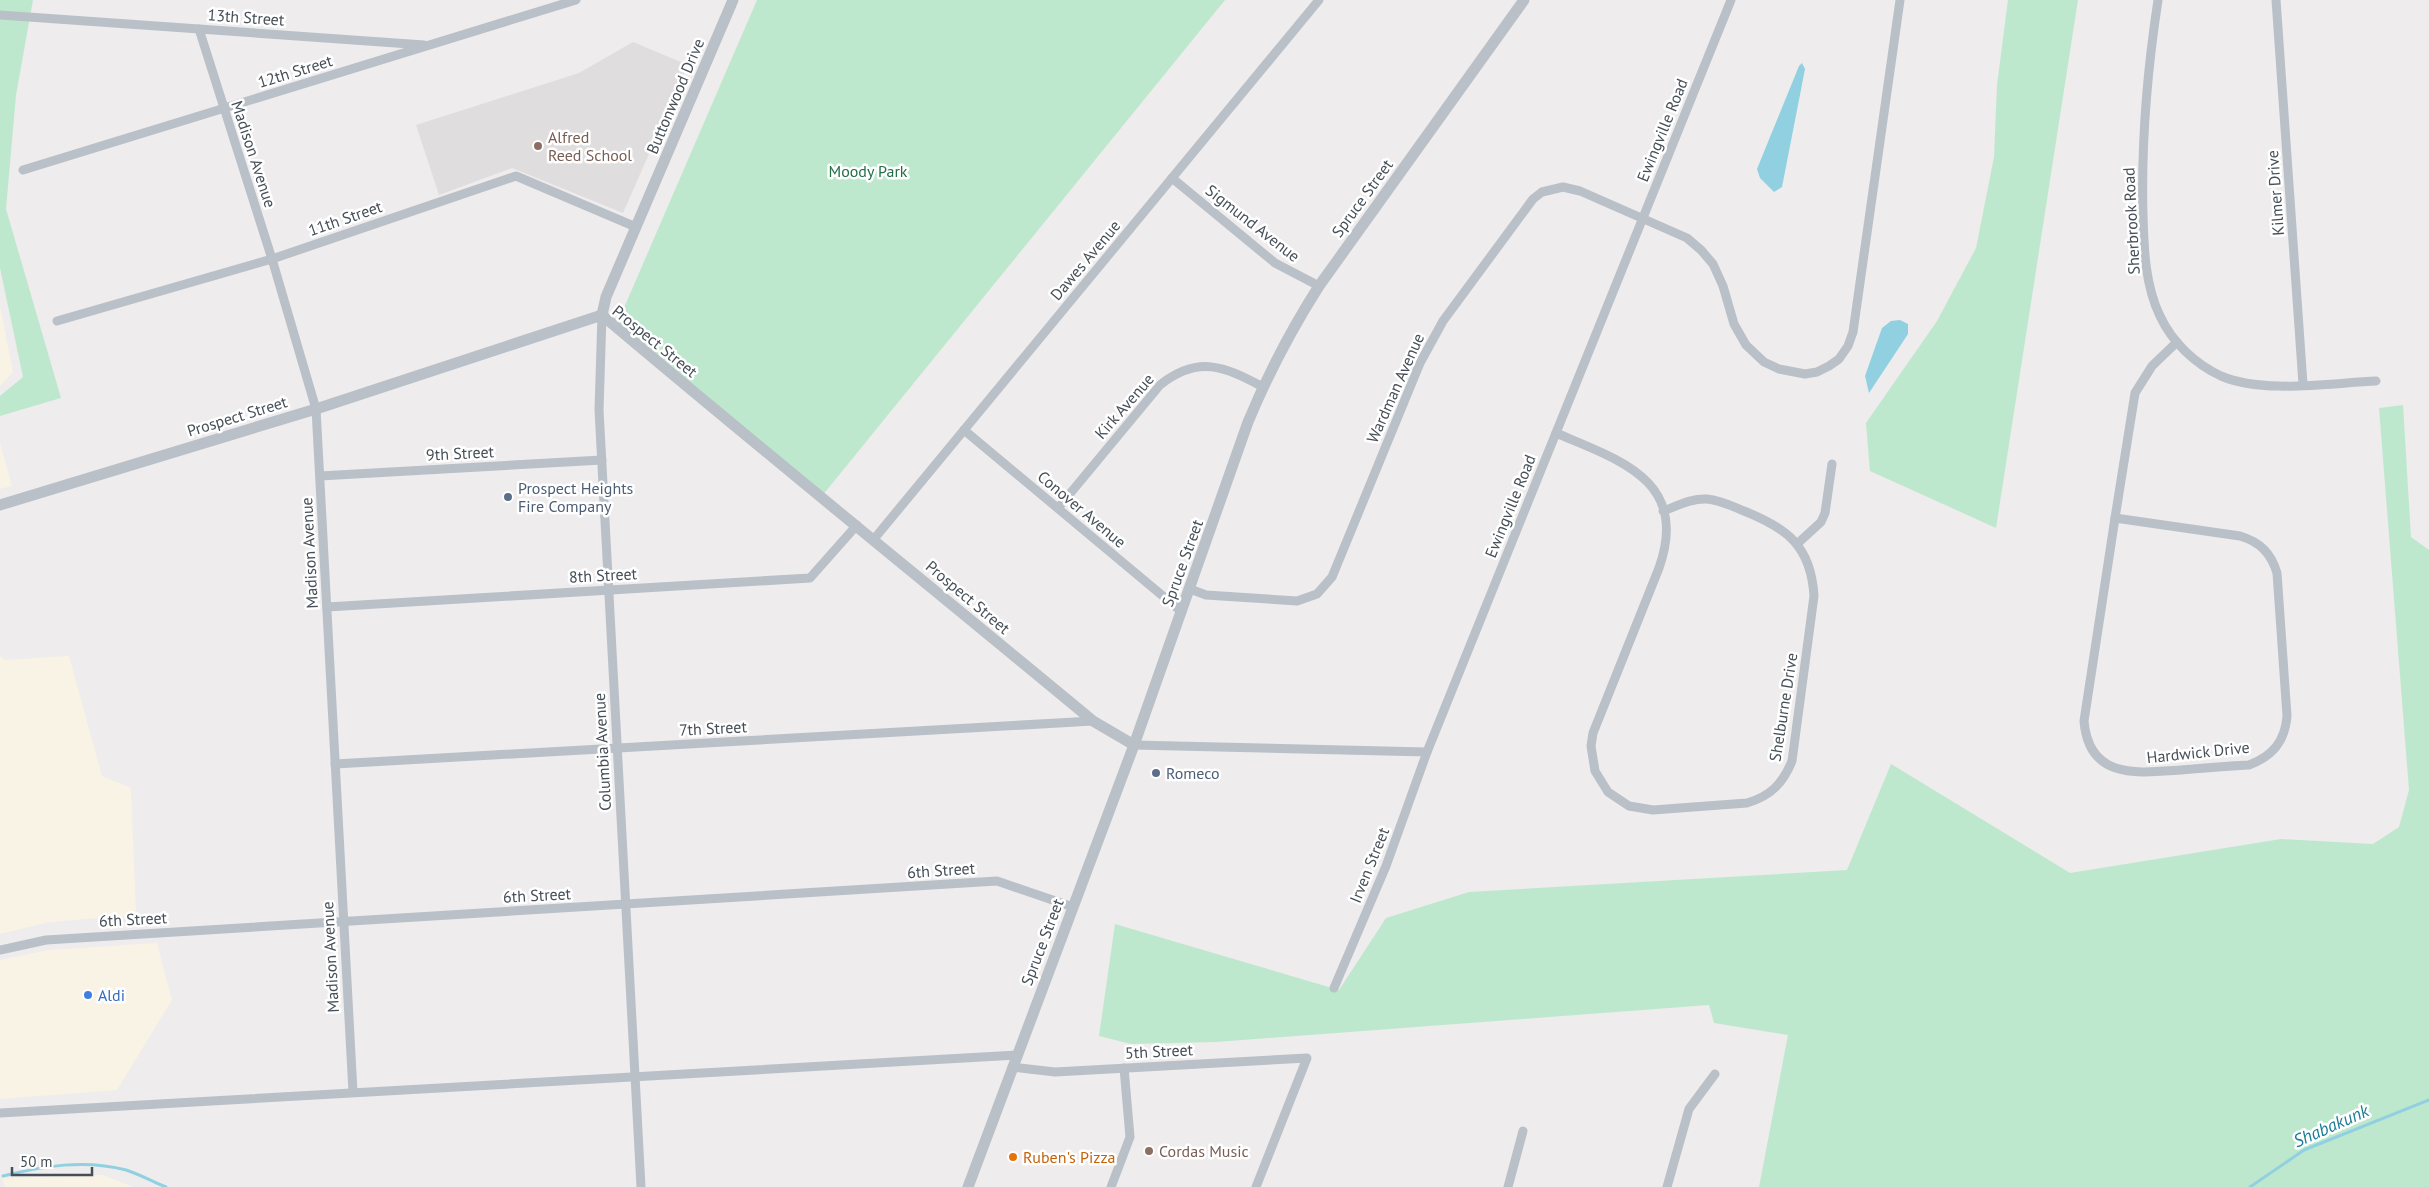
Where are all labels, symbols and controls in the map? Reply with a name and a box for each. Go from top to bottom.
street label: 13th Street [207,4,286,30]
street label: Buttonwood Drive [642,35,708,157]
street label: 12th Street [255,50,335,92]
street label: Ewingville Road [1632,75,1692,185]
street label: Madison Avenue [227,98,281,210]
place label: Alfred Reed School [548,127,632,165]
marker: Alfred Reed School [532,140,544,152]
street label: Kilmer Drive [2262,150,2288,236]
street label: Spruce Street [1327,155,1397,241]
park label: Moody Park [829,161,908,181]
street label: Sherbrook Road [2118,167,2144,275]
street label: Sigmund Avenue [1202,180,1304,266]
street label: 11th Street [305,196,385,240]
street label: Dawes Avenue [1046,216,1124,304]
street label: Prospect Street [608,301,702,382]
street label: Wardman Avenue [1362,330,1428,446]
street label: Kirk Avenue [1090,369,1158,443]
street label: Prospect Street [185,391,290,441]
street label: 9th Street [425,441,495,465]
street label: Ewingville Road [1480,451,1540,561]
street label: Conover Avenue [1034,466,1130,552]
place label: Prospect Heights Fire Company [518,478,634,516]
marker: Prospect Heights Fire Company [502,491,514,503]
street label: Madison Avenue [296,497,322,609]
street label: Spruce Street [1157,516,1207,609]
street label: Prospect Street [922,556,1015,638]
street label: 8th Street [568,563,638,587]
street label: Shelburne Drive [1765,651,1801,763]
street label: Columbia Avenue [589,693,615,811]
street label: 7th Street [679,716,748,740]
street label: Hardwick Drive [2146,737,2250,767]
place label: Romeco [1166,763,1220,783]
marker: Romeco [1150,767,1162,779]
street label: Irven Street [1345,824,1393,906]
street label: 6th Street [906,858,976,882]
street label: 6th Street [502,883,572,907]
street label: Spruce Street [1016,895,1068,988]
street label: Madison Avenue [317,901,343,1013]
street label: 6th Street [98,907,168,931]
place label: Aldi [98,985,125,1005]
marker: Aldi [82,989,94,1001]
street label: 5th Street [1124,1039,1194,1063]
water label: Shabakunk [2289,1098,2373,1152]
place label: Cordas Music [1159,1141,1249,1161]
scale bar [12,1144,92,1176]
marker: Cordas Music [1143,1145,1155,1157]
place label: Ruben's Pizza [1023,1147,1115,1167]
marker: Ruben's Pizza [1007,1151,1019,1163]
text: 50 m [20,1152,53,1171]

